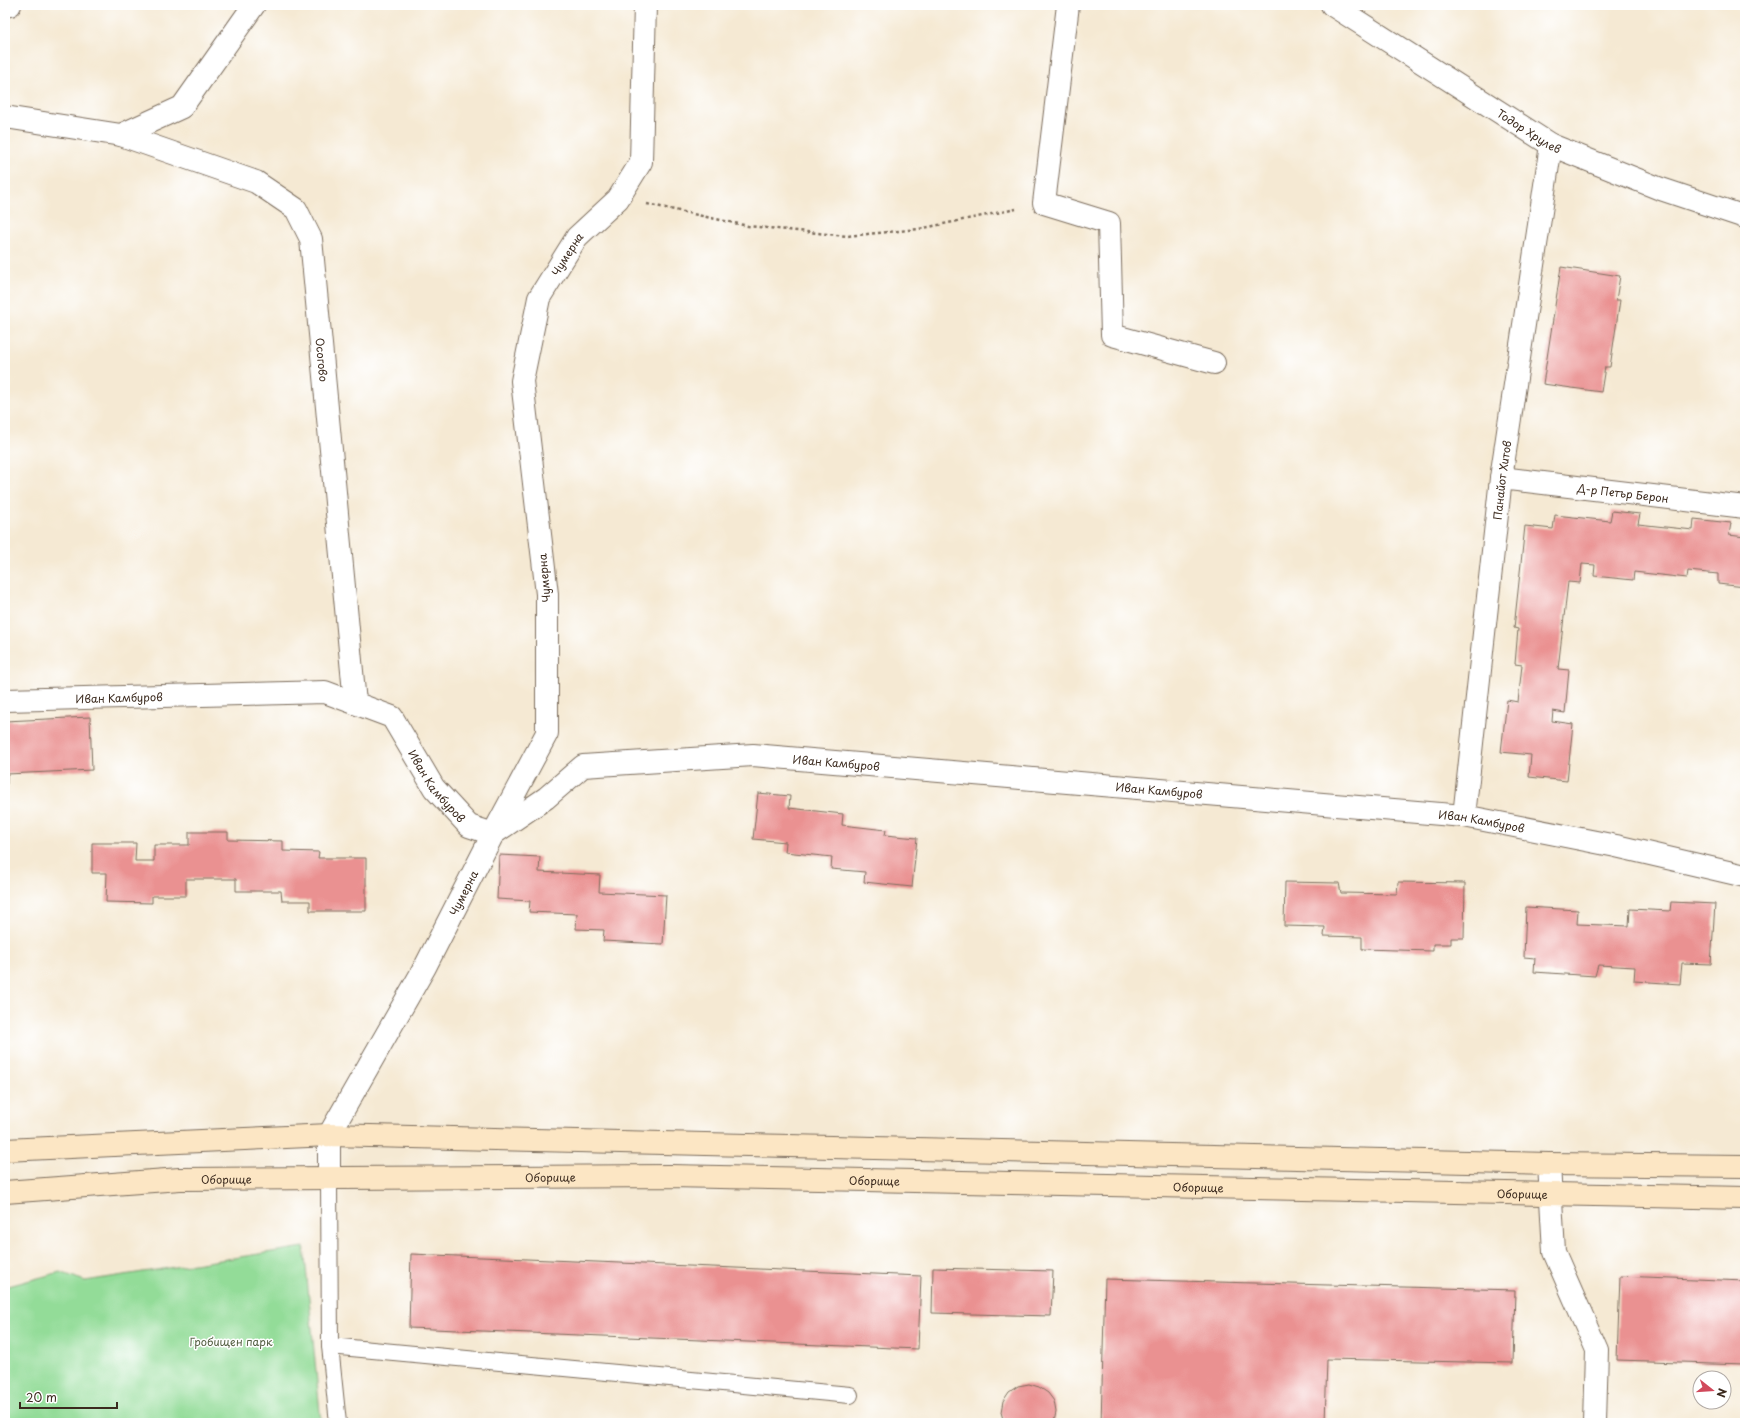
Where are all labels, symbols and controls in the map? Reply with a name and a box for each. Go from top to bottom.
street label: Тодор Хрулев [1494,104,1564,157]
street label: Чумерна [547,227,587,279]
street label: Осогово [312,337,333,382]
street label: Панайот Хитов [1488,439,1515,521]
street label: Д-р Петър Берон [1576,479,1670,506]
street label: Чумерна [533,553,555,603]
street label: Иван Камбуров [75,688,163,707]
street label: Иван Камбуров [404,746,470,826]
street label: Иван Камбуров [792,750,881,774]
street label: Иван Камбуров [1115,778,1204,802]
street label: Иван Камбуров [1438,805,1527,836]
street label: Чумерна [444,867,482,918]
street label: Оборище [525,1168,576,1185]
street label: Оборище [201,1170,252,1187]
street label: Оборище [849,1171,900,1189]
street label: Оборище [1173,1178,1224,1196]
street label: Оборище [1497,1184,1548,1202]
park label: Гробищен парк [190,1333,273,1350]
north arrow [1692,1370,1732,1410]
scale bar [20,1384,117,1410]
text: N [1713,1386,1731,1400]
text: 20 m [26,1388,57,1406]

